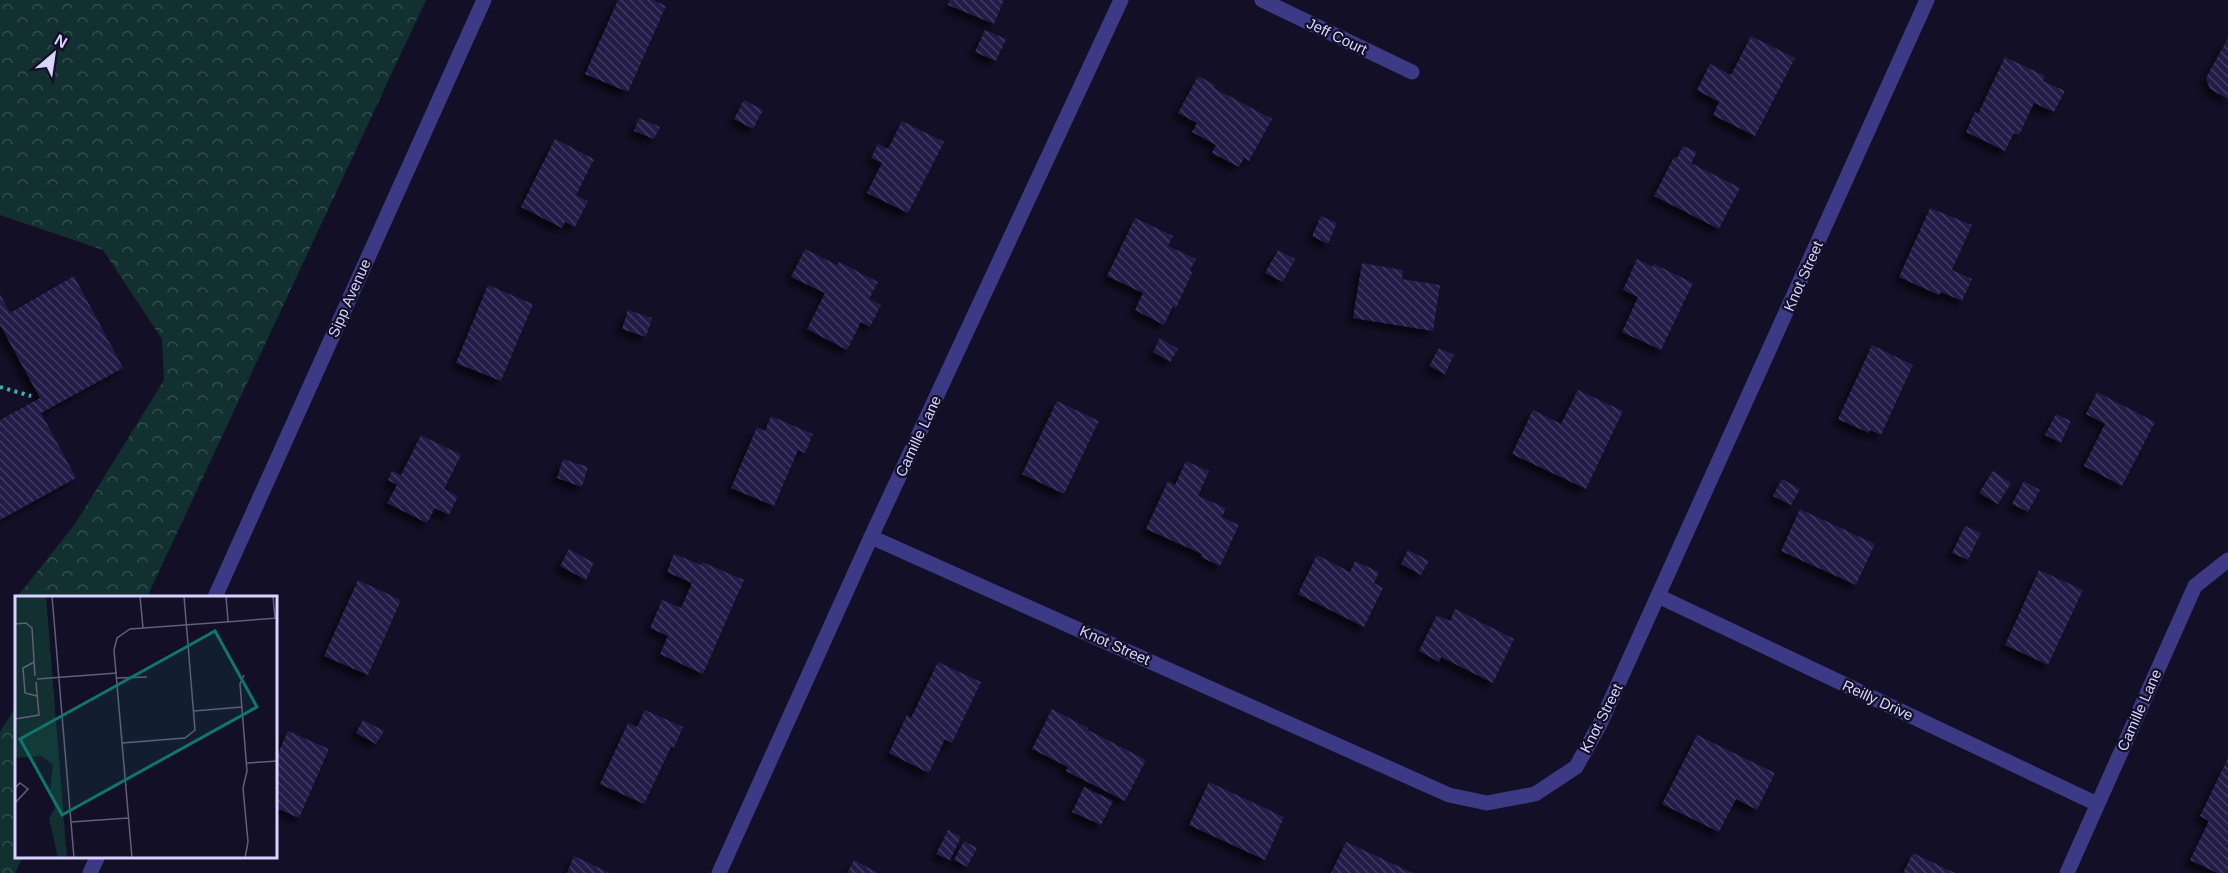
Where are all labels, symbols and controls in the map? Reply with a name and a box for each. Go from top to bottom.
street label: Jeff Court [1304,14,1371,58]
north arrow [24,24,84,84]
text: N [52,31,70,52]
street label: Knot Street [1780,238,1826,314]
street label: Sipp Avenue [324,256,374,340]
street label: Camille Lane [892,393,944,479]
inset map [15,596,278,858]
street label: Knot Street [1077,622,1153,668]
street label: Camille Lane [2113,667,2165,753]
street label: Reilly Drive [1840,676,1916,724]
street label: Knot Street [1576,680,1626,755]

